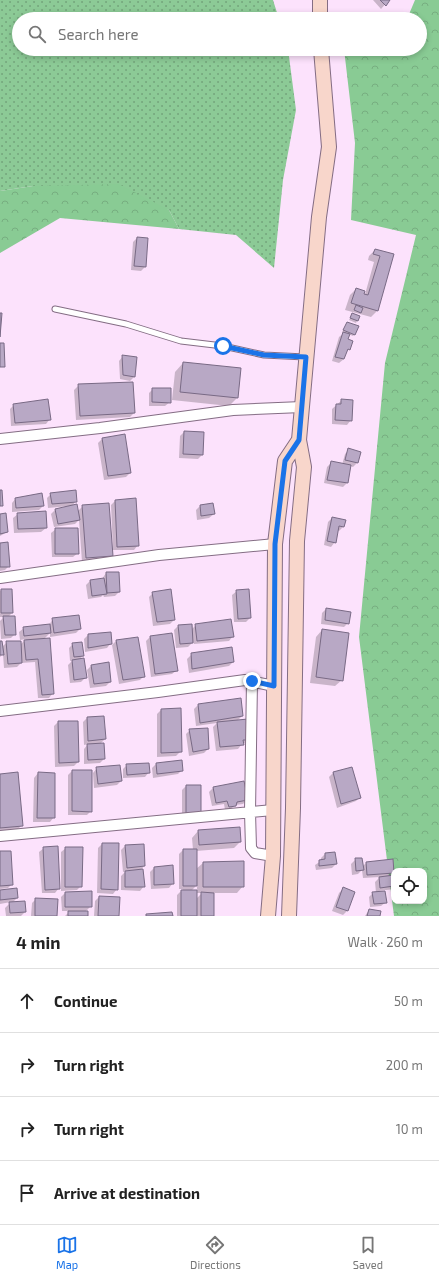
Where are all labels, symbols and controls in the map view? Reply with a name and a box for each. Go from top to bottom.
search box [12,12,427,56]
icon: search [26,23,48,45]
text: Search here [58,25,139,43]
route start [214,337,232,355]
route end [243,672,261,690]
map controls [391,868,427,904]
button: locate [391,868,427,904]
text: 4 min [16,932,60,952]
text: Walk · 260 m [348,934,423,950]
icon: ahead [16,990,38,1012]
text: Continue [54,992,117,1010]
text: 50 m [394,993,423,1009]
icon: right [16,1054,38,1076]
text: Turn right [54,1056,124,1074]
text: 200 m [386,1057,423,1073]
icon: right [16,1118,38,1140]
text: Turn right [54,1120,124,1138]
text: 10 m [396,1121,423,1137]
icon: arrive [16,1182,38,1204]
text: Arrive at destination [54,1184,200,1202]
tab: Map [56,1234,78,1271]
tab: Directions [190,1234,241,1271]
tab: Saved [353,1234,383,1271]

